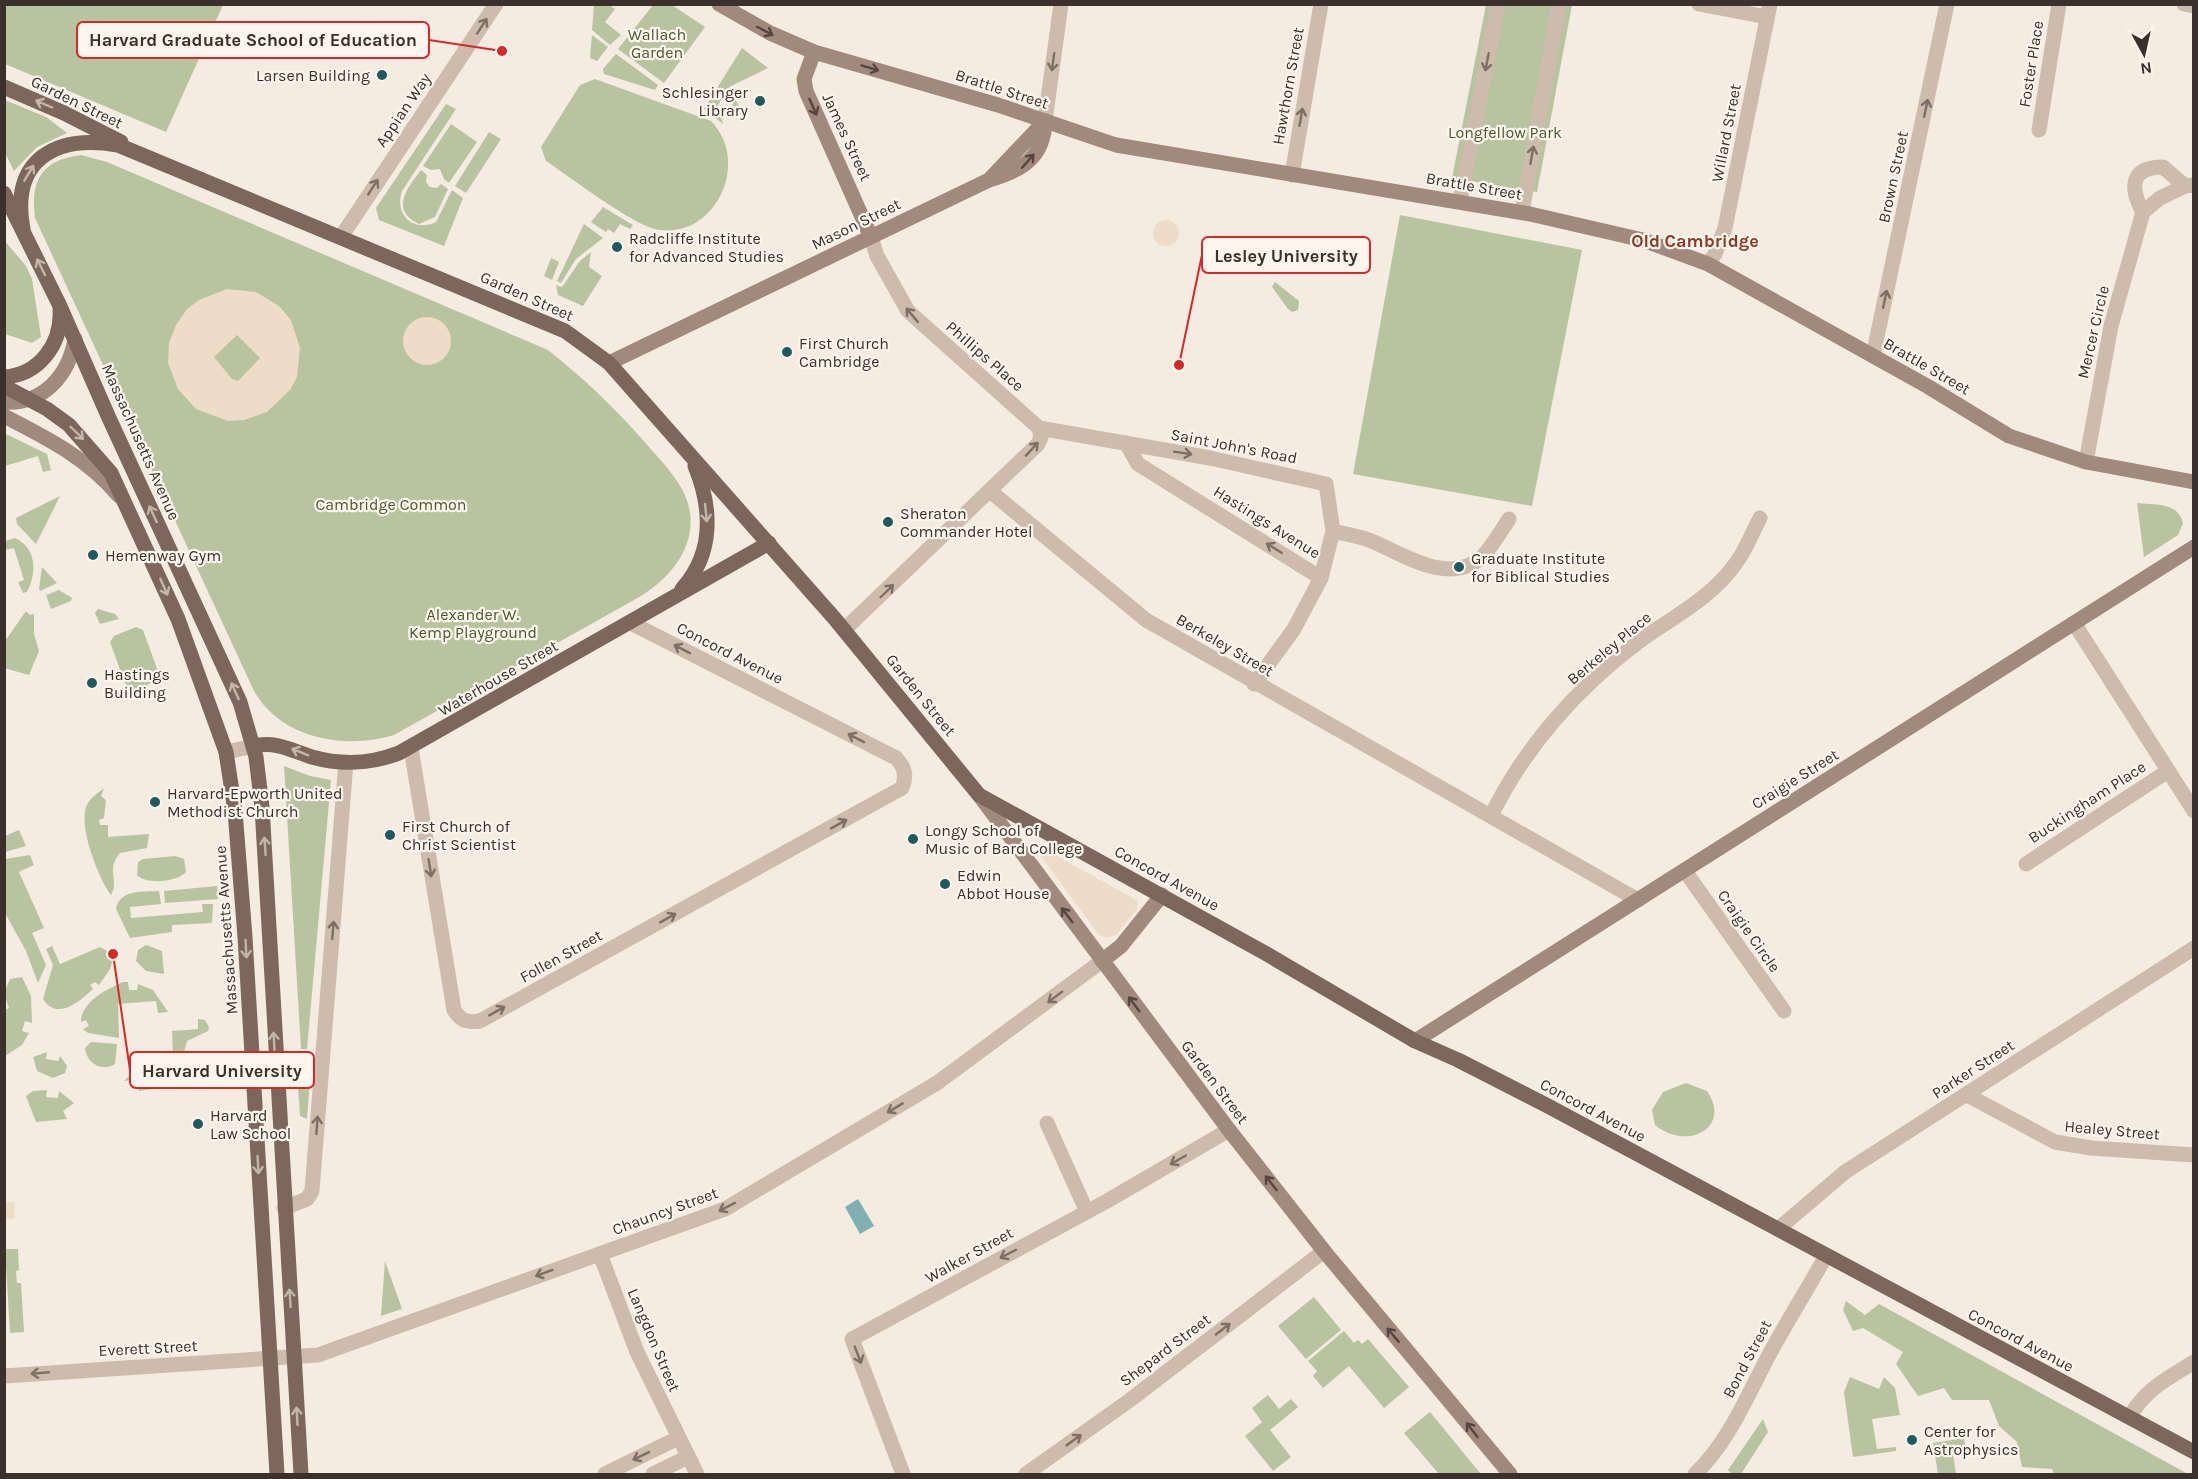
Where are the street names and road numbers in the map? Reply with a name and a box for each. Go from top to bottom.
street label: Foster Place [2015,19,2047,109]
street label: Hawthorn Street [1268,26,1308,146]
street label: Brattle Street [953,65,1051,113]
street label: Appian Way [371,69,435,151]
street label: Garden Street [28,72,126,132]
street label: Willard Street [1707,82,1745,184]
street label: James Street [818,90,876,184]
street label: Brown Street [1874,129,1912,225]
street label: Brattle Street [1425,168,1523,204]
street label: Mason Street [808,194,904,254]
street label: Garden Street [477,267,577,325]
street label: Mercer Circle [2073,284,2113,380]
street label: Phillips Place [942,317,1028,395]
street label: Brattle Street [1880,334,1974,398]
street label: Massachusetts Avenue [98,361,184,523]
street label: Saint John's Road [1169,424,1299,468]
street label: Hastings Avenue [1210,482,1324,562]
street label: Berkeley Place [1563,607,1655,689]
street label: Berkeley Street [1173,610,1277,680]
street label: Concord Avenue [674,618,786,688]
street label: Waterhouse Street [435,636,561,720]
street label: Garden Street [882,650,960,740]
street label: Craigie Street [1748,745,1842,813]
street label: Buckingham Place [2025,757,2149,847]
street label: Concord Avenue [1111,841,1223,915]
street label: Massachusetts Avenue [211,845,241,1015]
street label: Craigie Circle [1714,886,1784,976]
street label: Follen Street [516,926,606,986]
street label: Parker Street [1928,1035,2018,1103]
street label: Garden Street [1177,1036,1253,1128]
street label: Concord Avenue [1537,1074,1649,1146]
street label: Healey Street [2064,1116,2160,1144]
street label: Chauncy Street [610,1183,720,1239]
street label: Walker Street [922,1223,1016,1287]
street label: Langdon Street [624,1285,684,1395]
street label: Concord Avenue [1965,1304,2077,1376]
street label: Shepard Street [1116,1310,1214,1390]
street label: Bond Street [1719,1317,1775,1401]
street label: Everett Street [98,1336,198,1360]

